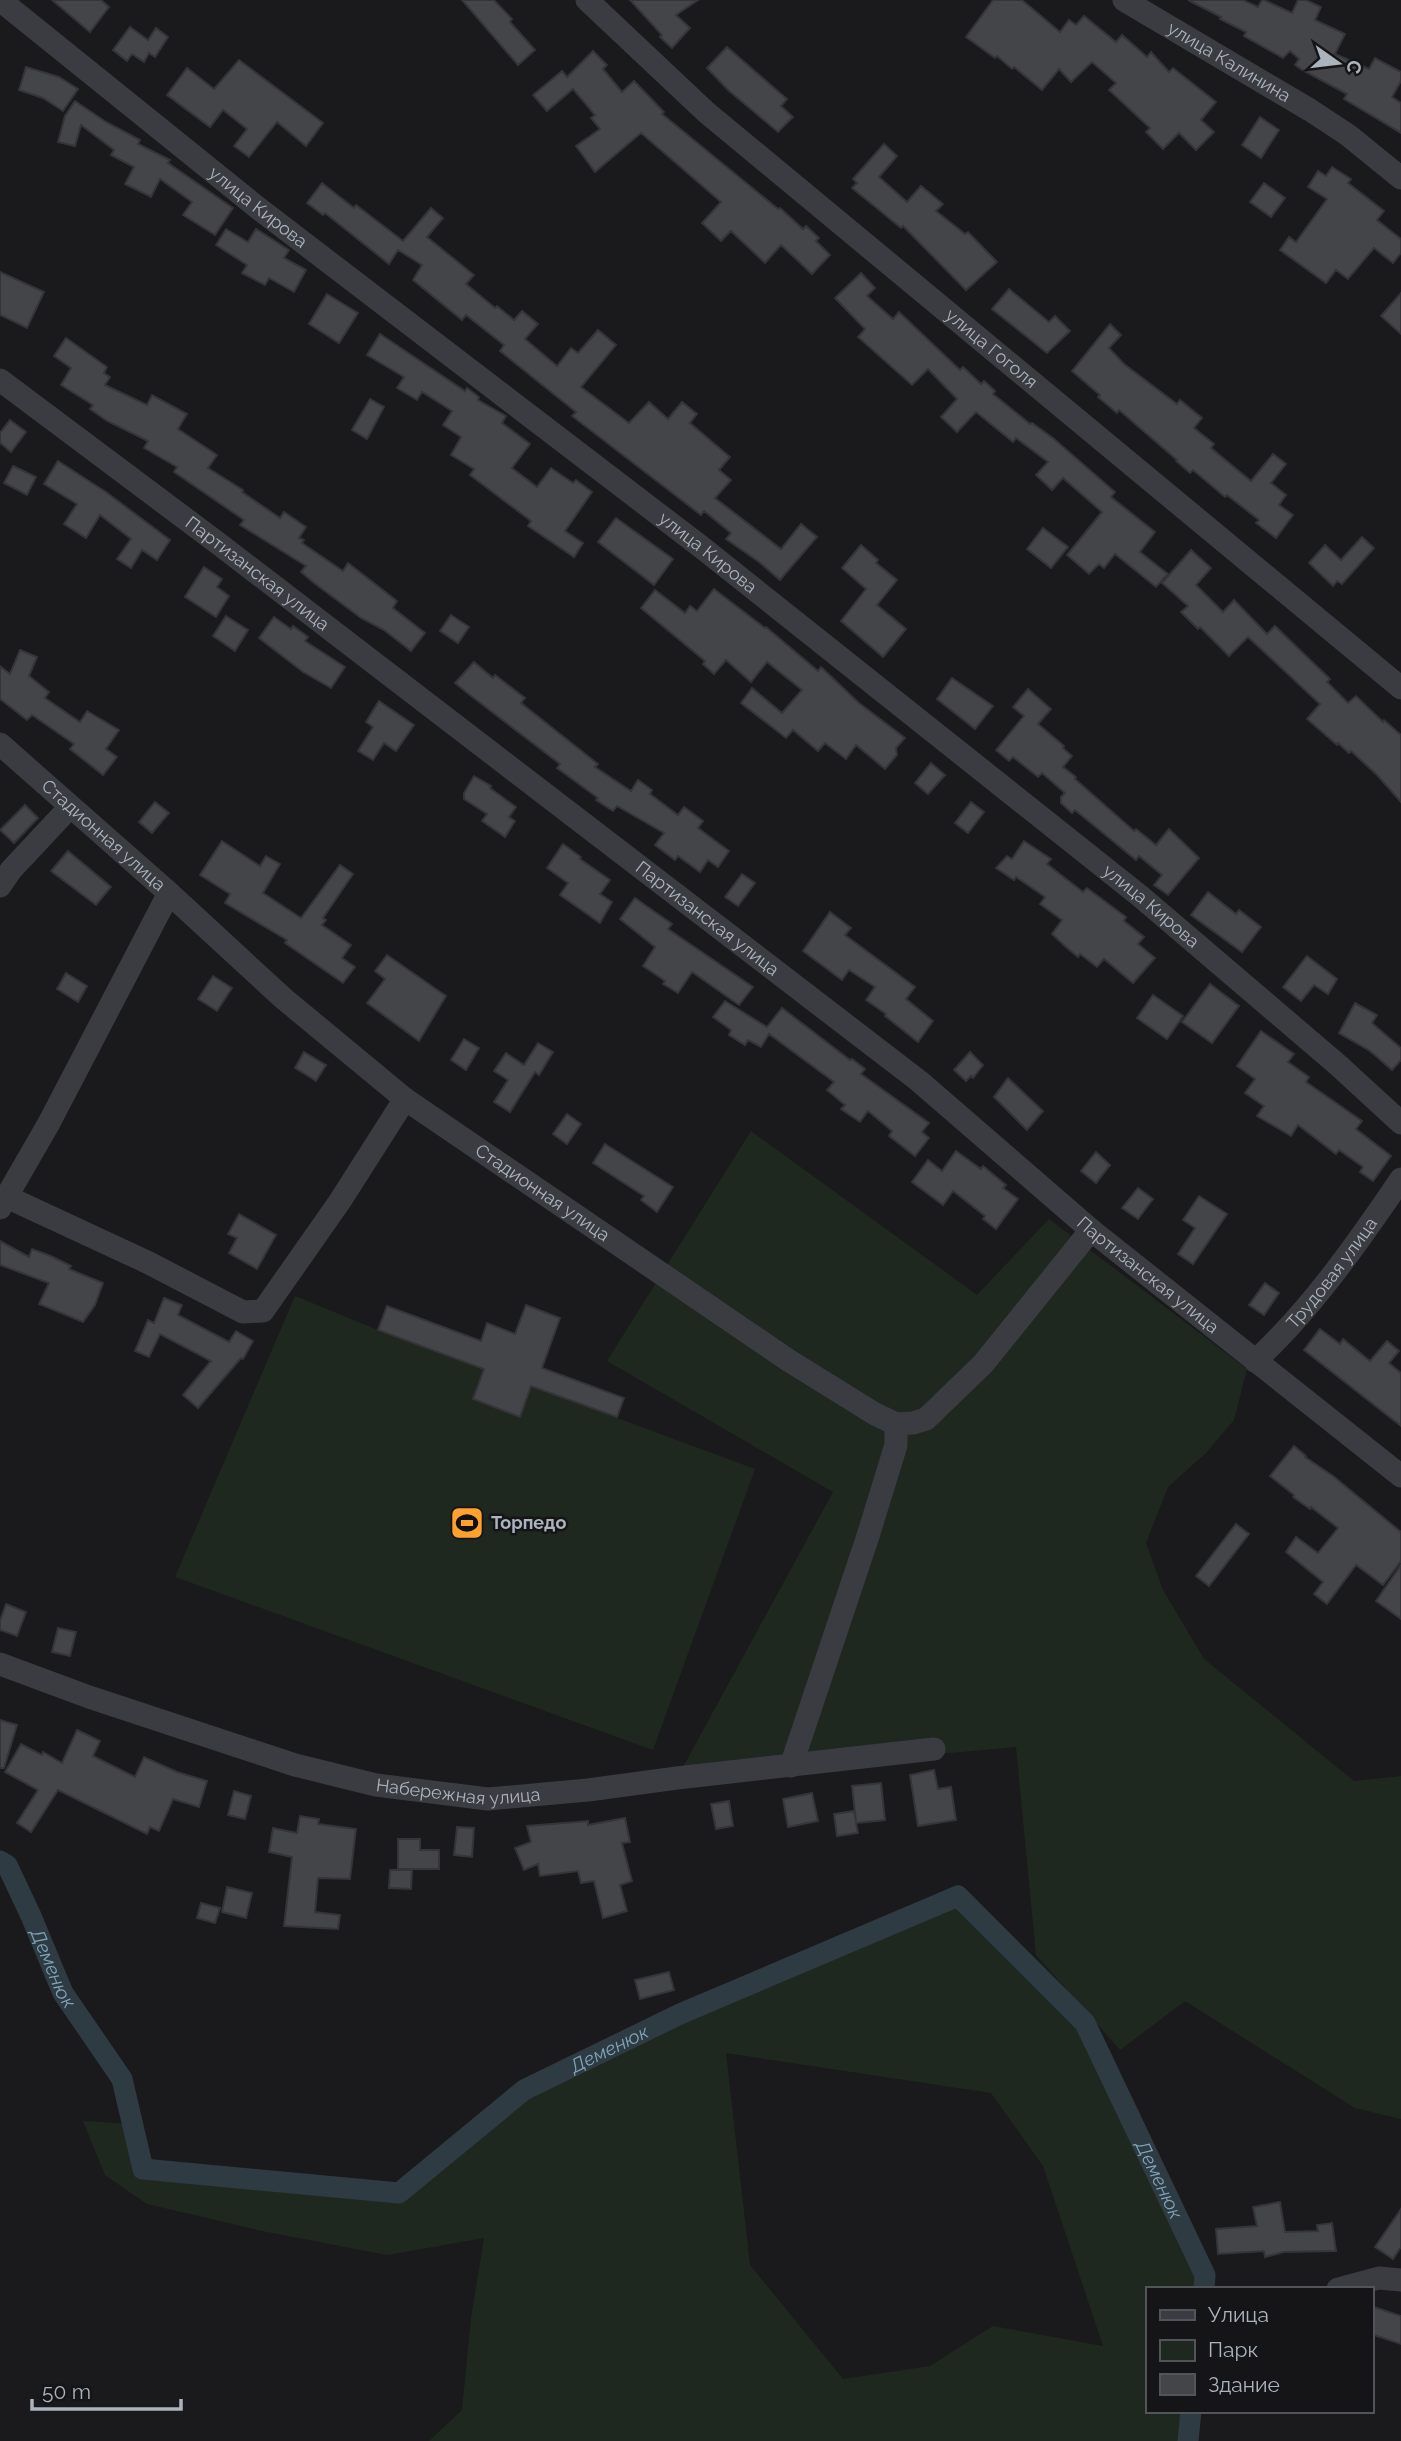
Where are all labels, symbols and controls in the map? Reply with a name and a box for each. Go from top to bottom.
street label: улица Калинина [1164,17,1295,106]
north arrow [1303,28,1373,98]
text: С [1342,58,1367,76]
street label: улица Кирова [205,162,312,252]
street label: улица Гоголя [941,304,1042,392]
street label: улица Кирова [655,507,761,597]
street label: Партизанская улица [182,512,334,635]
street label: Стадионная улица [38,775,170,895]
street label: Партизанская улица [632,857,783,980]
street label: улица Кирова [1099,860,1204,952]
street label: Стадионная улица [472,1139,614,1245]
street label: Партизанская улица [1073,1212,1223,1337]
street label: Трудовая улица [1282,1213,1381,1333]
sports icon: Торпедо [448,1504,486,1542]
place label: Торпедо [491,1512,566,1533]
street label: Набережная улица [375,1774,541,1809]
water label: Деменюк [26,1924,81,2012]
water label: Деменюк [565,2020,652,2077]
water label: Деменюк [1131,2136,1188,2223]
legend [1146,2287,1373,2413]
text: Улица [1208,2302,1269,2327]
text: Парк [1208,2337,1258,2362]
scale bar [32,2368,180,2412]
text: Здание [1208,2372,1280,2397]
text: 50 m [42,2379,91,2404]

